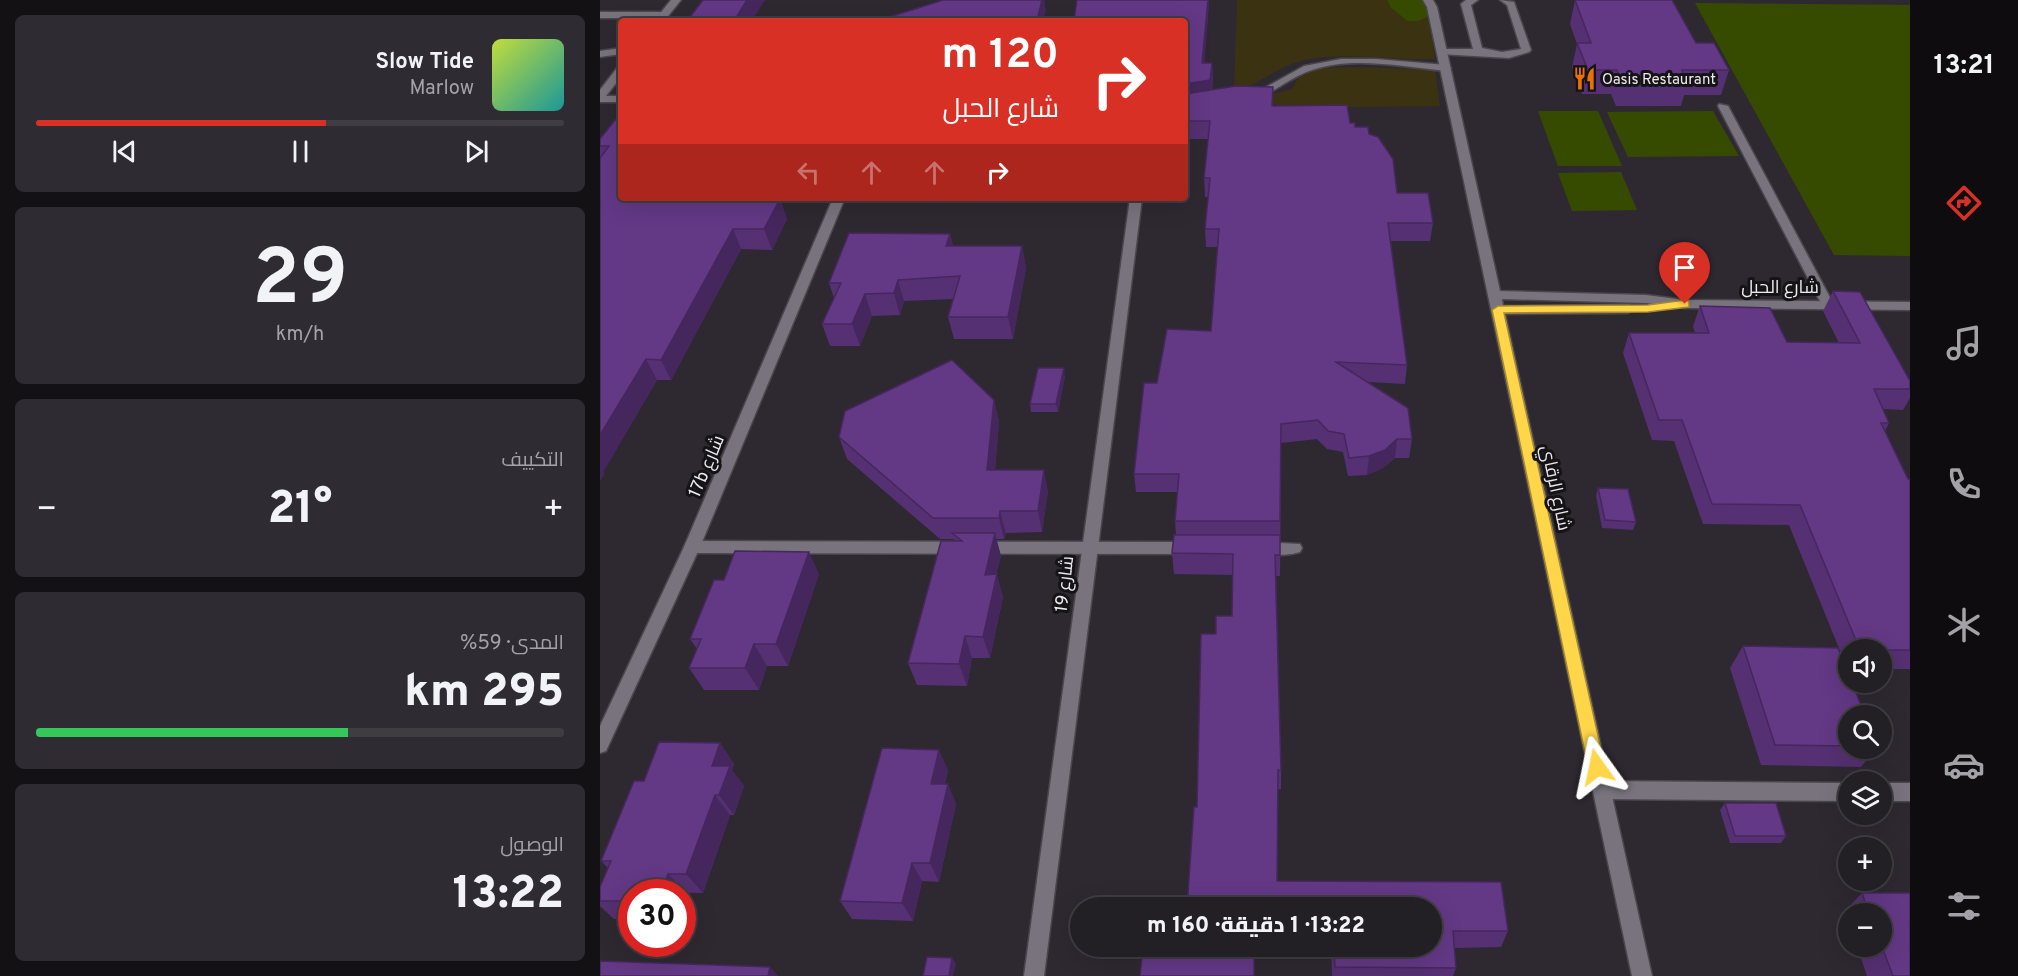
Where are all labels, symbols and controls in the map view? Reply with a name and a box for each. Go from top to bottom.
text: 120 m [942,30,1059,83]
icon: right [1080,42,1158,120]
text: Slow Tide [375,49,474,76]
text: 13:21 [1934,49,1994,83]
restaurant icon: Oasis Restaurant [1571,66,1597,92]
place label: Oasis Restaurant [1602,71,1716,90]
text: Marlow [410,76,474,102]
text: شارع الحبل [943,93,1059,127]
icon: previous [108,135,141,168]
icon: pause [284,135,317,168]
icon: next [460,135,493,168]
icon: left [792,156,825,189]
icon: ahead [855,156,888,189]
icon: ahead [918,156,951,189]
icon: right [981,156,1014,189]
icon: directions [1943,182,1985,224]
text: 29 [252,233,348,332]
pin [1659,242,1710,304]
icon: arrive [1668,251,1701,284]
street label: شارع الحبل [1741,277,1819,300]
text: km/h [276,322,324,348]
icon: music [1943,322,1985,364]
street label: 17b شارع [684,432,731,501]
street label: شارع الرقاي [1533,444,1575,533]
text: التكييف [501,448,564,474]
icon: phone [1943,463,1985,505]
text: 21° [268,482,332,539]
text: − [36,490,57,532]
text: + [543,490,564,532]
street label: شارع 19 [1051,555,1080,614]
icon: climate [1943,604,1985,646]
text: المدى · 59% [460,631,564,657]
map controls [1838,639,1892,957]
button: sound [1838,639,1892,693]
text: 295 km [404,665,564,722]
button: search [1838,705,1892,759]
position arrow [1565,735,1629,799]
icon: car [1943,744,1985,786]
button: layers [1838,771,1892,825]
text: الوصول [500,833,564,859]
button: + [1838,837,1892,891]
text: 13:22 [452,867,564,924]
speed limit sign: 30 [618,879,696,957]
icon: filters [1943,885,1985,927]
button: − [1838,903,1892,957]
text: 13:22 · 1 دقيقة · 160 m [1147,913,1365,940]

